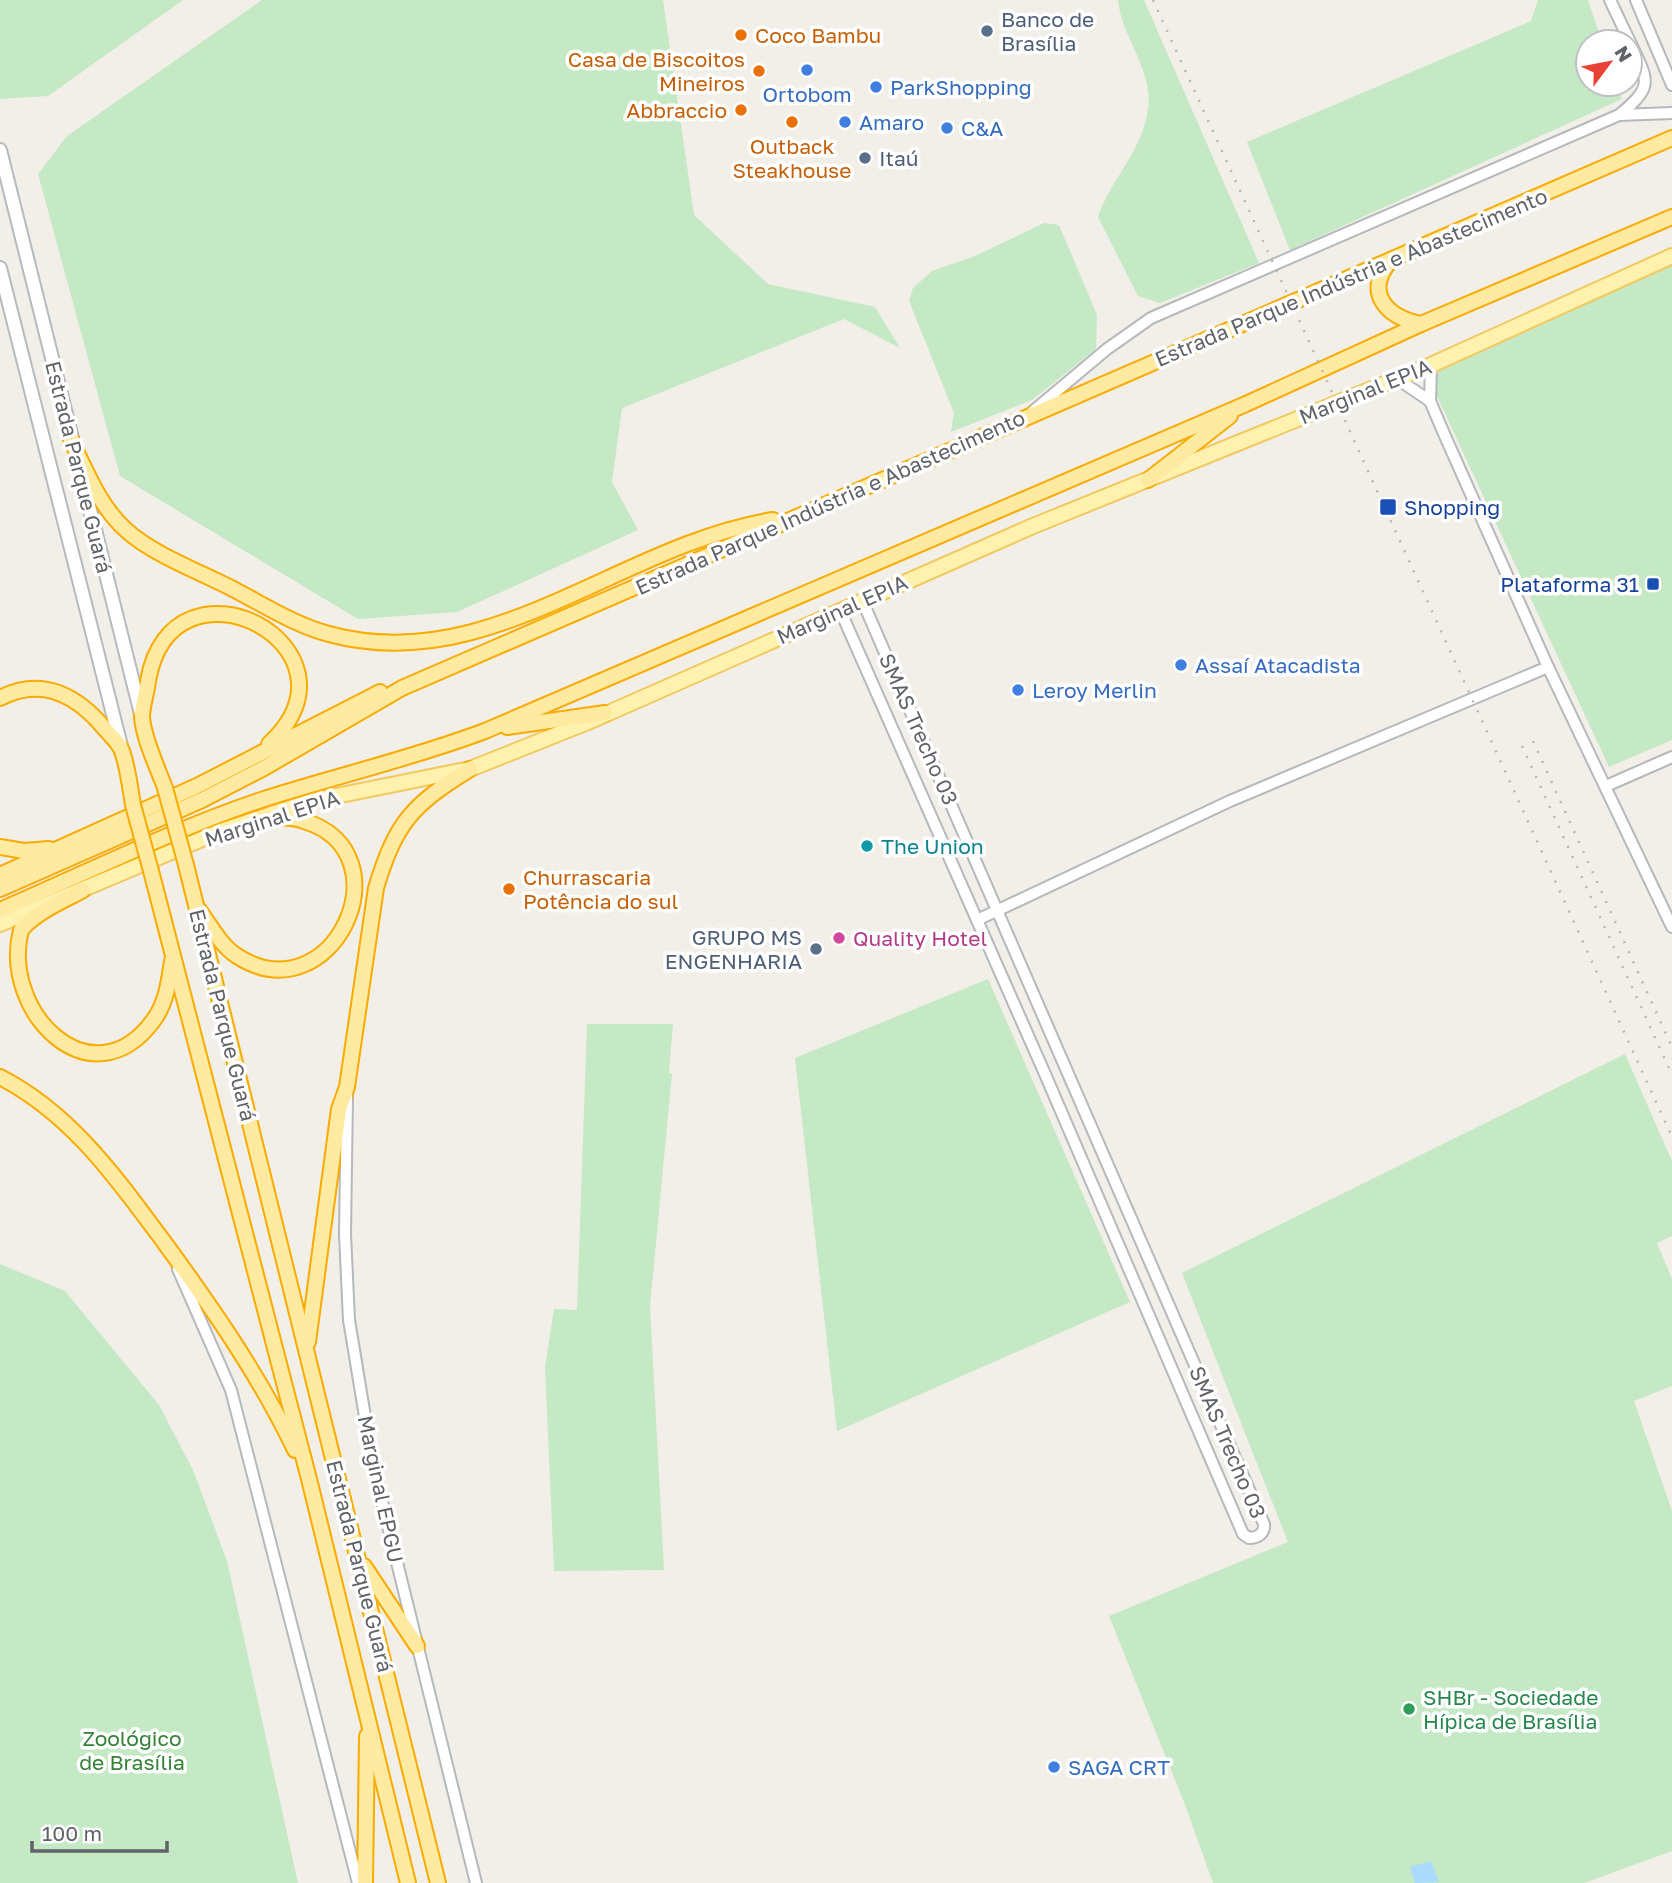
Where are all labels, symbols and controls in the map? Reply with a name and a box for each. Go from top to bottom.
place label: Banco de Brasília [1001,6,1094,56]
place label: Coco Bambu [755,22,881,48]
marker: Banco de Brasília [979,23,995,39]
marker: Coco Bambu [733,27,749,43]
north arrow [1574,28,1644,98]
text: N [1610,42,1637,66]
place label: Casa de Biscoitos Mineiros [568,46,745,96]
marker: Ortobom [799,62,815,78]
marker: Casa de Biscoitos Mineiros [751,63,767,79]
place label: ParkShopping [890,74,1032,100]
marker: ParkShopping [868,79,884,95]
place label: Ortobom [762,81,852,107]
place label: Abbraccio [626,97,727,123]
marker: Abbraccio [733,102,749,118]
place label: Amaro [859,109,924,135]
marker: Outback Steakhouse [784,114,800,130]
marker: Amaro [837,114,853,130]
place label: C&A [961,115,1003,141]
marker: C&A [939,120,955,136]
place label: Outback Steakhouse [733,133,851,183]
place label: Itaú [879,145,919,171]
marker: Itaú [857,150,873,166]
street label: Estrada Parque Indústria e Abastecimento [1151,182,1551,372]
street label: Marginal EPIA [1295,353,1435,429]
street label: Estrada Parque Guará [40,358,118,576]
street label: Estrada Parque Indústria e Abastecimento [631,404,1029,600]
place label: Shopping [1404,494,1500,520]
marker: Shopping [1378,497,1398,517]
street label: Marginal EPIA [773,569,911,649]
place label: Plataforma 31 [1500,571,1639,597]
marker: Plataforma 31 [1645,576,1661,592]
street label: SMAS Trecho 03 [874,649,964,809]
place label: Assaí Atacadista [1195,652,1361,678]
marker: Assaí Atacadista [1173,657,1189,673]
place label: Leroy Merlin [1032,677,1157,703]
marker: Leroy Merlin [1010,682,1026,698]
street label: Marginal EPIA [201,784,343,852]
place label: The Union [881,833,984,859]
marker: The Union [859,838,875,854]
place label: Churrascaria Potência do sul [523,864,678,914]
marker: Churrascaria Potência do sul [501,881,517,897]
street label: Estrada Parque Guará [184,906,262,1124]
place label: GRUPO MS ENGENHARIA [665,924,802,974]
place label: Quality Hotel [853,925,987,951]
marker: Quality Hotel [831,930,847,946]
marker: GRUPO MS ENGENHARIA [808,941,824,957]
street label: SMAS Trecho 03 [1184,1362,1272,1522]
street label: Marginal EPGU [353,1413,409,1565]
street label: Estrada Parque Guará [321,1457,399,1675]
place label: SHBr - Sociedade Hípica de Brasília [1423,1684,1598,1734]
marker: SHBr - Sociedade Hípica de Brasília [1401,1701,1417,1717]
park label: Zoológico de Brasília [79,1725,185,1775]
place label: SAGA CRT [1068,1754,1170,1780]
marker: SAGA CRT [1046,1759,1062,1775]
scale bar [32,1810,166,1854]
text: 100 m [42,1820,102,1846]

